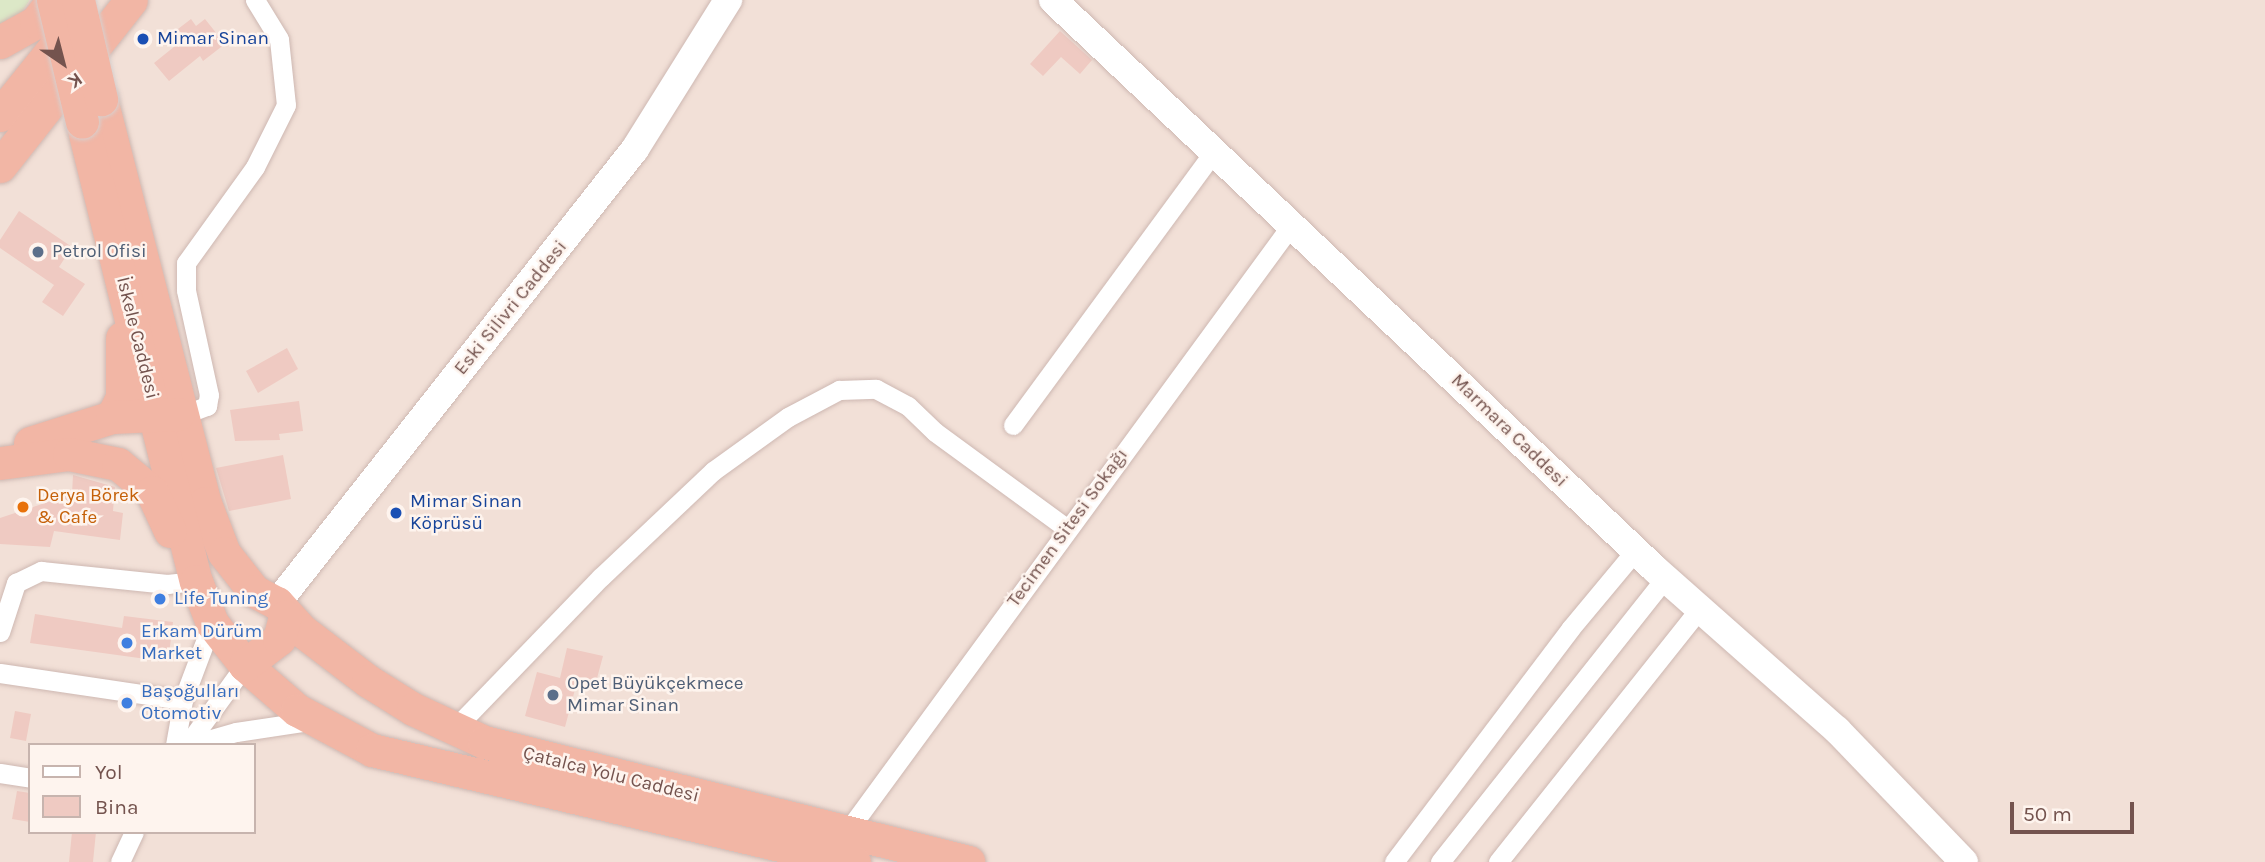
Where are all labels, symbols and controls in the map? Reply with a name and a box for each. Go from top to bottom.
north arrow [28,28,98,98]
place label: Mimar Sinan [157,28,269,50]
marker: Mimar Sinan [135,31,151,47]
text: K [64,68,86,93]
street label: Eski Silivri Caddesi [450,236,572,380]
place label: Petrol Ofisi [52,241,147,263]
marker: Petrol Ofisi [30,244,46,260]
street label: İskele Caddesi [111,274,163,402]
street label: Marmara Caddesi [1446,369,1572,493]
street label: Tecimen Sitesi Sokağı [1003,444,1133,612]
place label: Derya Börek & Cafe [37,485,140,529]
place label: Mimar Sinan Köprüsü [410,491,522,535]
marker: Derya Börek & Cafe [15,499,31,515]
marker: Mimar Sinan Köprüsü [388,505,404,521]
place label: Life Tuning [174,588,268,610]
marker: Life Tuning [152,591,168,607]
place label: Erkam Dürüm Market [141,621,262,665]
marker: Erkam Dürüm Market [119,635,135,651]
place label: Opet Büyükçekmece Mimar Sinan [567,673,744,717]
place label: Başoğulları Otomotiv [141,681,239,725]
marker: Opet Büyükçekmece Mimar Sinan [545,687,561,703]
marker: Başoğulları Otomotiv [119,695,135,711]
street label: Çatalca Yolu Caddesi [521,742,701,808]
legend [28,743,256,834]
text: Yol [95,760,123,784]
scale bar [2013,788,2137,832]
text: Bina [95,795,139,819]
text: 50 m [2023,802,2072,826]

